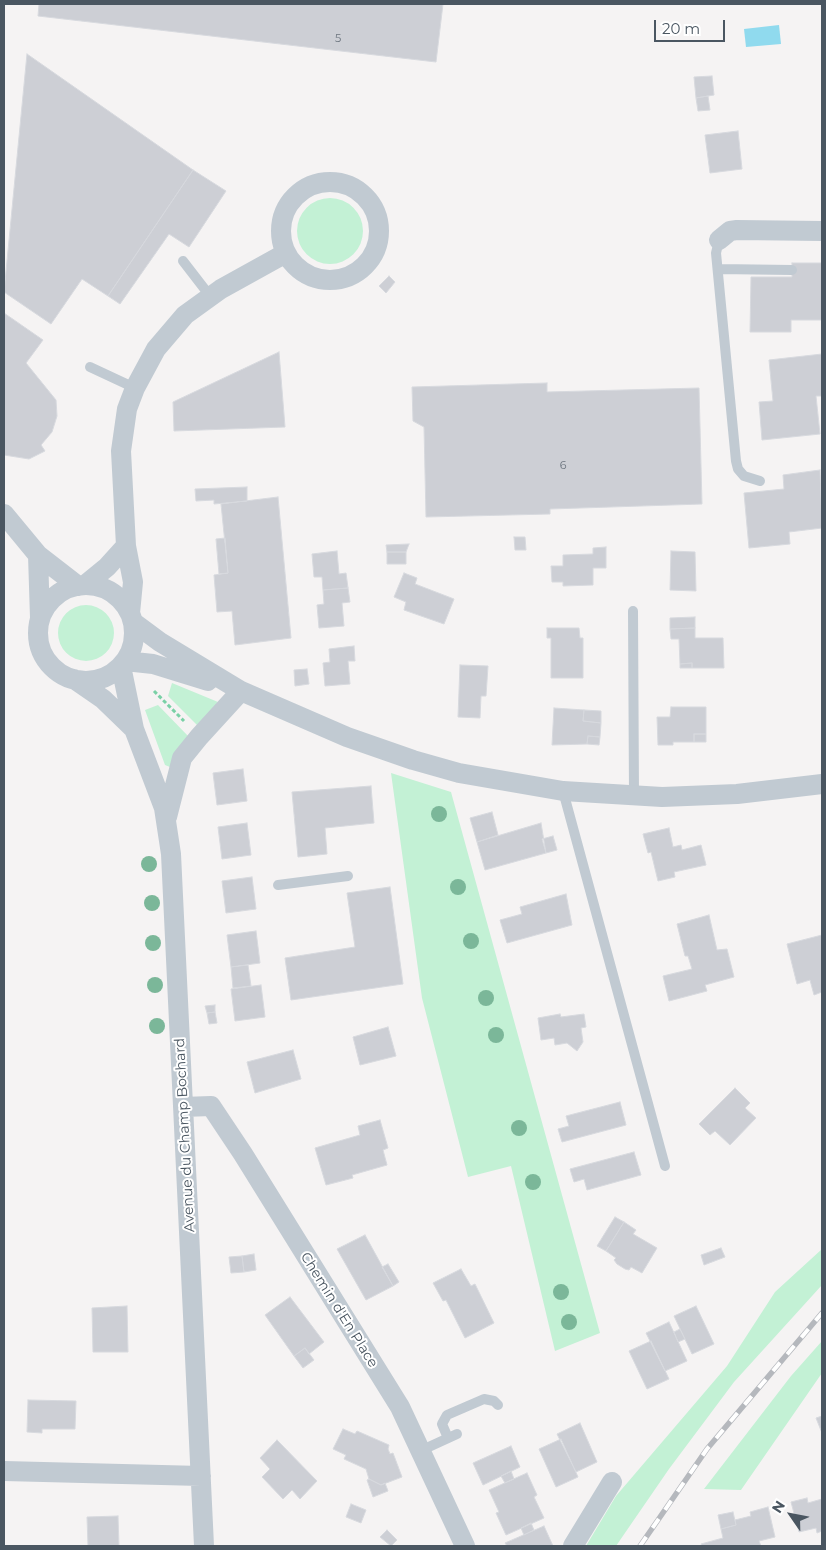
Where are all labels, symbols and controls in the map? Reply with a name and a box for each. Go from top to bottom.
scale bar [656,10,727,42]
text: 20 m [662,19,700,38]
house number: 5 [335,32,341,46]
house number: 6 [560,459,566,473]
street label: Avenue du Champ Bochard [172,1037,198,1233]
street label: Chemin d'En Place [297,1249,381,1371]
north arrow [766,1490,816,1540]
text: N [768,1497,789,1516]

